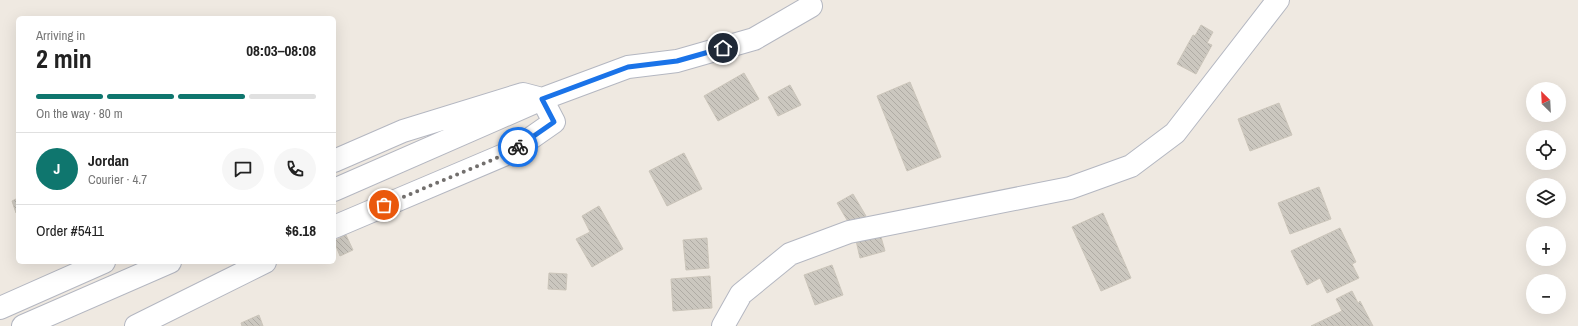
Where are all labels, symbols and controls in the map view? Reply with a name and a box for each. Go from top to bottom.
text: Arriving in [36,27,85,44]
pin [706,31,740,65]
icon: home [712,37,734,59]
text: 08:03–08:08 [246,40,316,61]
text: 2 min [36,41,92,76]
north arrow [1526,82,1566,122]
map controls [1526,82,1566,314]
text: On the way · 80 m [36,105,123,122]
courier [498,127,538,167]
button: locate [1526,130,1566,170]
icon: bike [507,136,529,158]
button: chat [222,148,264,190]
button: phone [274,148,316,190]
text: Jordan [88,150,129,171]
text: J [54,158,60,179]
text: Courier · 4.7 [88,171,147,188]
button: layers [1526,178,1566,218]
pin [367,188,401,222]
icon: bag [373,194,395,216]
text: Order #5411 [36,220,104,241]
text: $6.18 [285,220,316,241]
button: + [1526,226,1566,266]
button: − [1526,274,1566,314]

